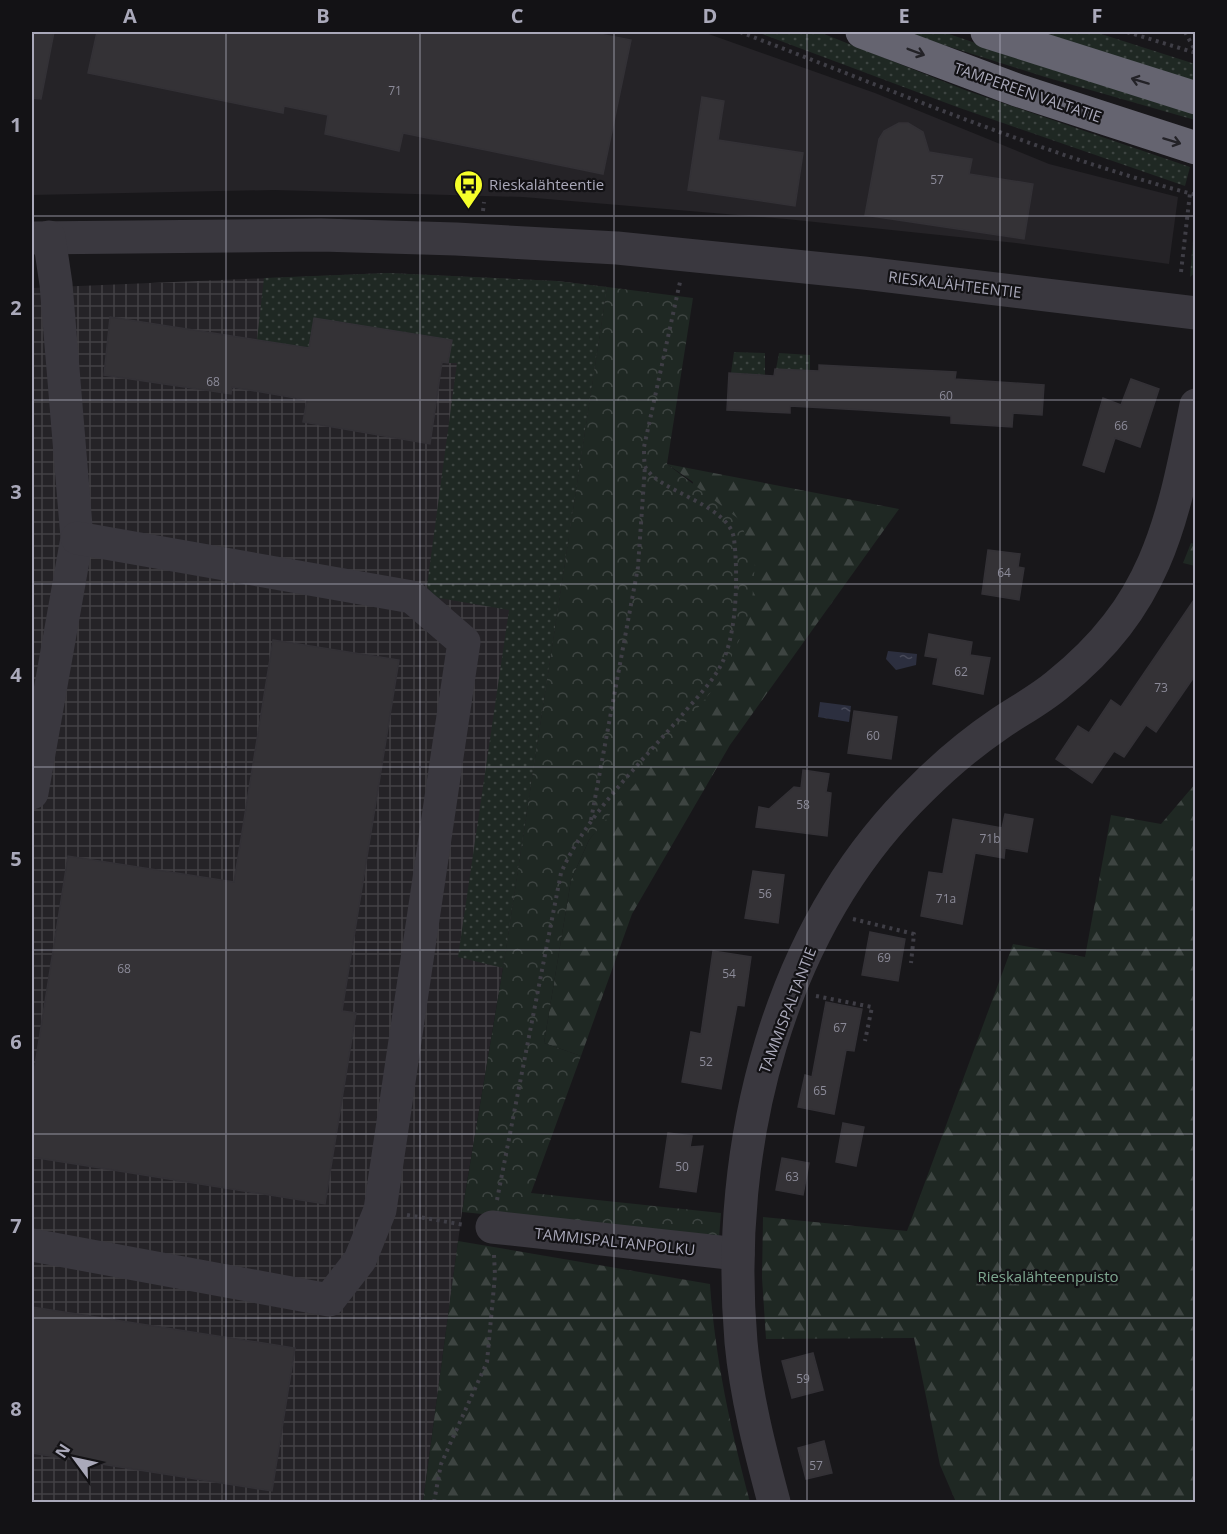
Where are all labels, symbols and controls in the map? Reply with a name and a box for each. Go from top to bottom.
text: A [123,2,137,29]
text: B [316,2,330,29]
text: C [511,2,524,29]
text: D [703,2,717,29]
text: E [898,2,910,29]
text: F [1092,2,1102,29]
one-way arrow [907,47,925,58]
street label: TAMPEREEN VALTATIE [952,57,1104,127]
one-way arrow [1130,75,1149,86]
house number: 71 [388,82,402,99]
text: 1 [10,111,22,138]
one-way arrow [1162,136,1181,147]
bus stop icon: Rieskalähteentie [452,168,484,210]
house number: 57 [930,171,944,188]
place label: Rieskalähteentie [489,174,604,194]
street label: RIESKALÄHTEENTIE [887,266,1023,302]
text: 2 [10,294,22,321]
house number: 68 [206,373,220,390]
house number: 60 [939,387,953,404]
house number: 66 [1114,417,1128,434]
text: 3 [10,478,22,505]
house number: 64 [997,564,1011,581]
text: 4 [10,661,22,688]
house number: 62 [954,663,968,680]
house number: 73 [1154,679,1168,696]
house number: 60 [866,727,880,744]
house number: 58 [796,796,810,813]
house number: 71b [979,830,1001,847]
text: 5 [10,845,22,872]
house number: 56 [758,885,772,902]
house number: 71a [936,890,956,907]
street label: TAMMISPALTANTIE [754,944,820,1076]
house number: 69 [877,949,891,966]
house number: 68 [117,960,131,977]
house number: 54 [722,965,736,982]
house number: 67 [833,1019,847,1036]
text: 6 [10,1028,22,1055]
house number: 52 [699,1053,713,1070]
house number: 65 [813,1082,827,1099]
house number: 50 [675,1158,689,1175]
house number: 63 [785,1168,799,1185]
text: 7 [10,1212,22,1239]
street label: TAMMISPALTANPOLKU [534,1223,696,1259]
park label: Rieskalähteenpuisto [977,1266,1119,1286]
house number: 59 [796,1370,810,1387]
text: 8 [10,1395,22,1422]
north arrow [45,1429,105,1489]
text: N [50,1439,75,1462]
house number: 57 [809,1457,823,1474]

